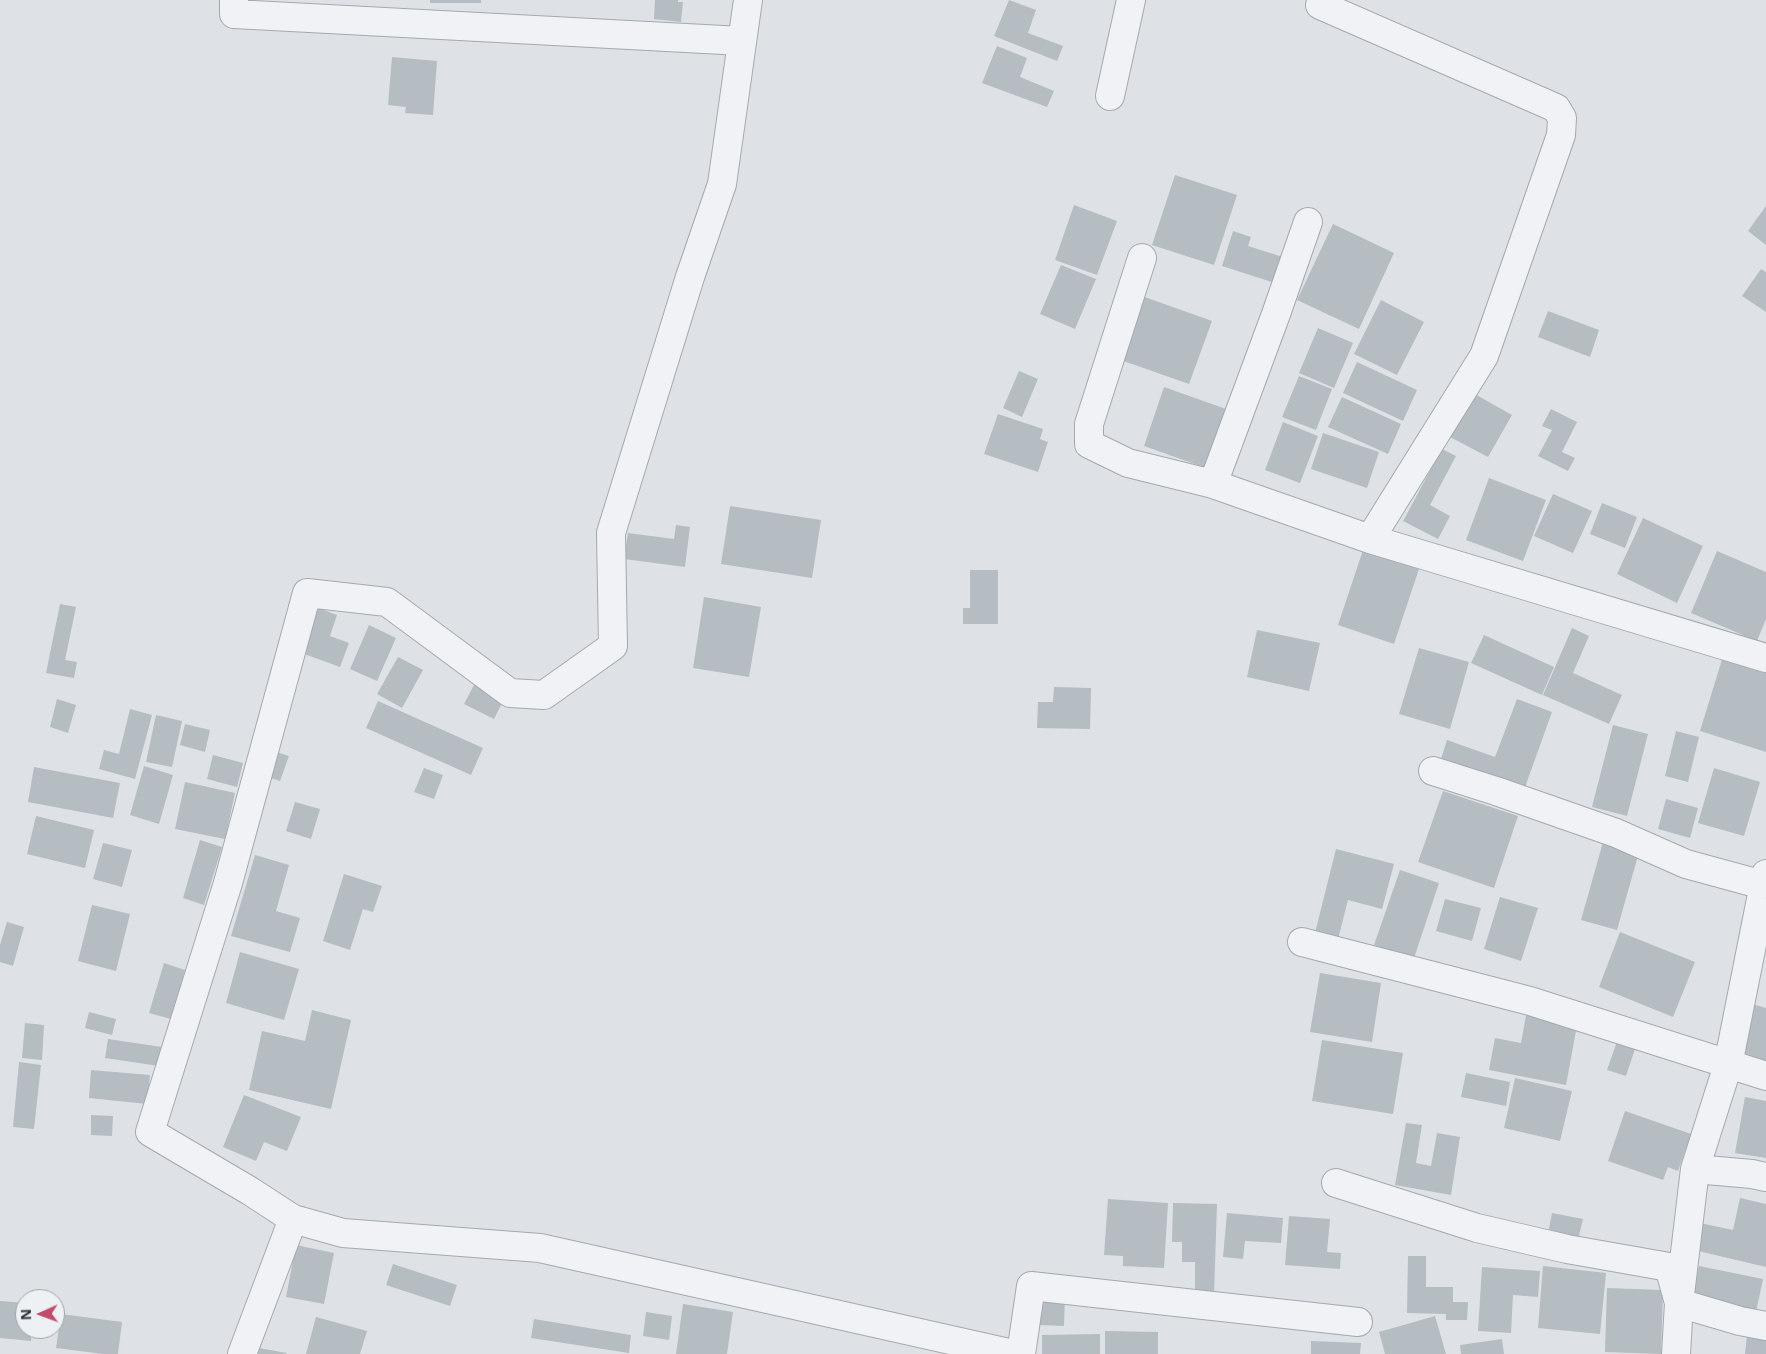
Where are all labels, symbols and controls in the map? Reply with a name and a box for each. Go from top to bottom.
north arrow [15,1289,65,1339]
text: N [16,1308,35,1321]

